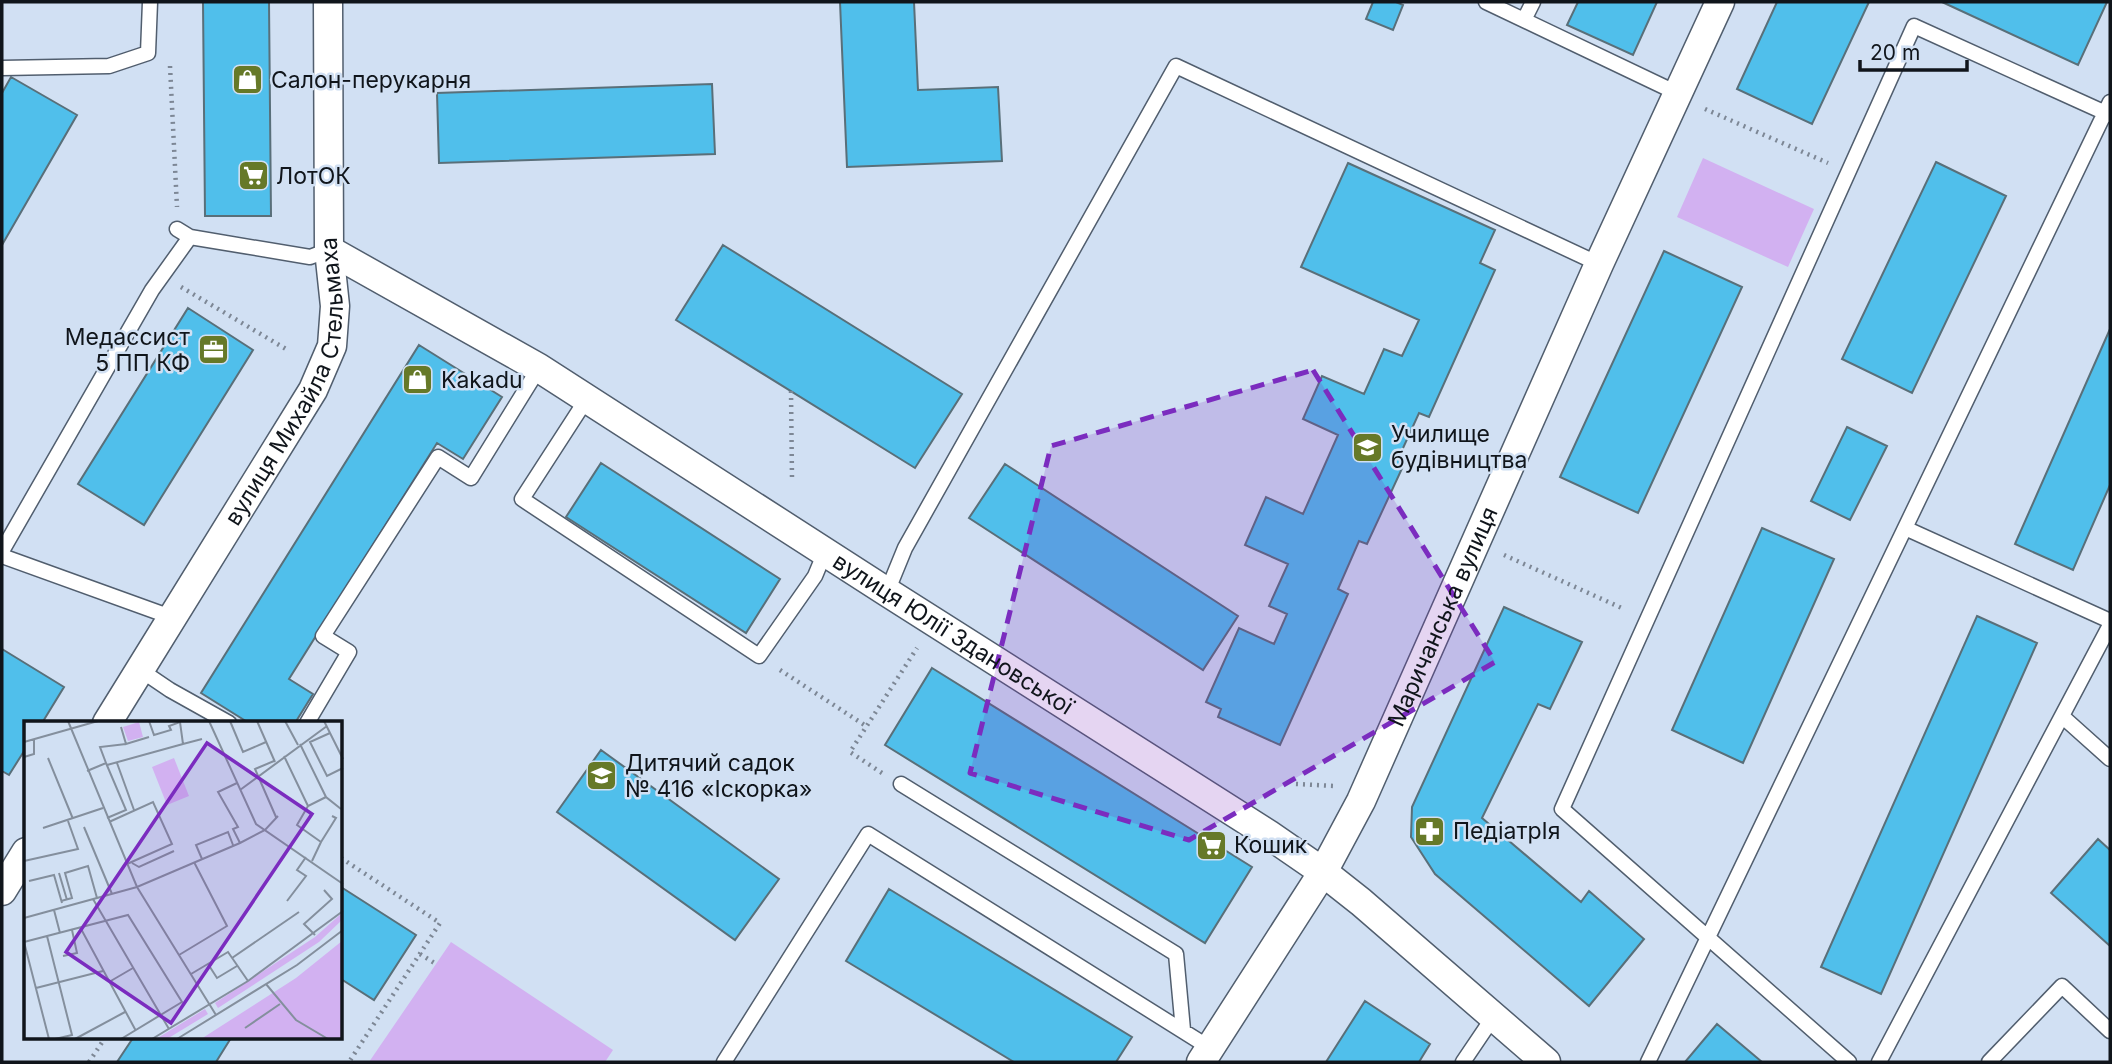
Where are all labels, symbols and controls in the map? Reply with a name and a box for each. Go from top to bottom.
scale bar [1860,28,1967,72]
text: 20 m [1870,40,1920,65]
shop icon: Салон-перукарня [231,63,265,97]
place label: Салон-перукарня [271,66,471,94]
supermarket icon: ЛотОК [236,159,270,193]
place label: ЛотОК [276,162,351,190]
street label: вулиця Михайла Стельмаха [219,237,349,530]
place label: Медассист 5 ПП КФ [65,323,190,377]
office icon: Медассист 5 ПП КФ [196,333,230,367]
shop icon: Kakadu [401,363,435,397]
place label: Kakadu [441,366,523,394]
place label: Училище будівництва [1391,420,1527,474]
school or university icon: Училище будівництва [1351,430,1385,464]
street label: Маричанська вулиця [1382,502,1504,731]
street label: вулиця Юлії Здановської [828,547,1080,721]
inset map [24,721,343,1040]
place label: Дитячий садок № 416 «Іскорка» [625,749,812,803]
school or university icon: Дитячий садок № 416 «Іскорка» [585,759,619,793]
pharmacy icon: ПедіатрІя [1413,814,1447,848]
place label: ПедіатрІя [1453,817,1561,845]
supermarket icon: Кошик [1194,828,1228,862]
place label: Кошик [1234,831,1308,859]

